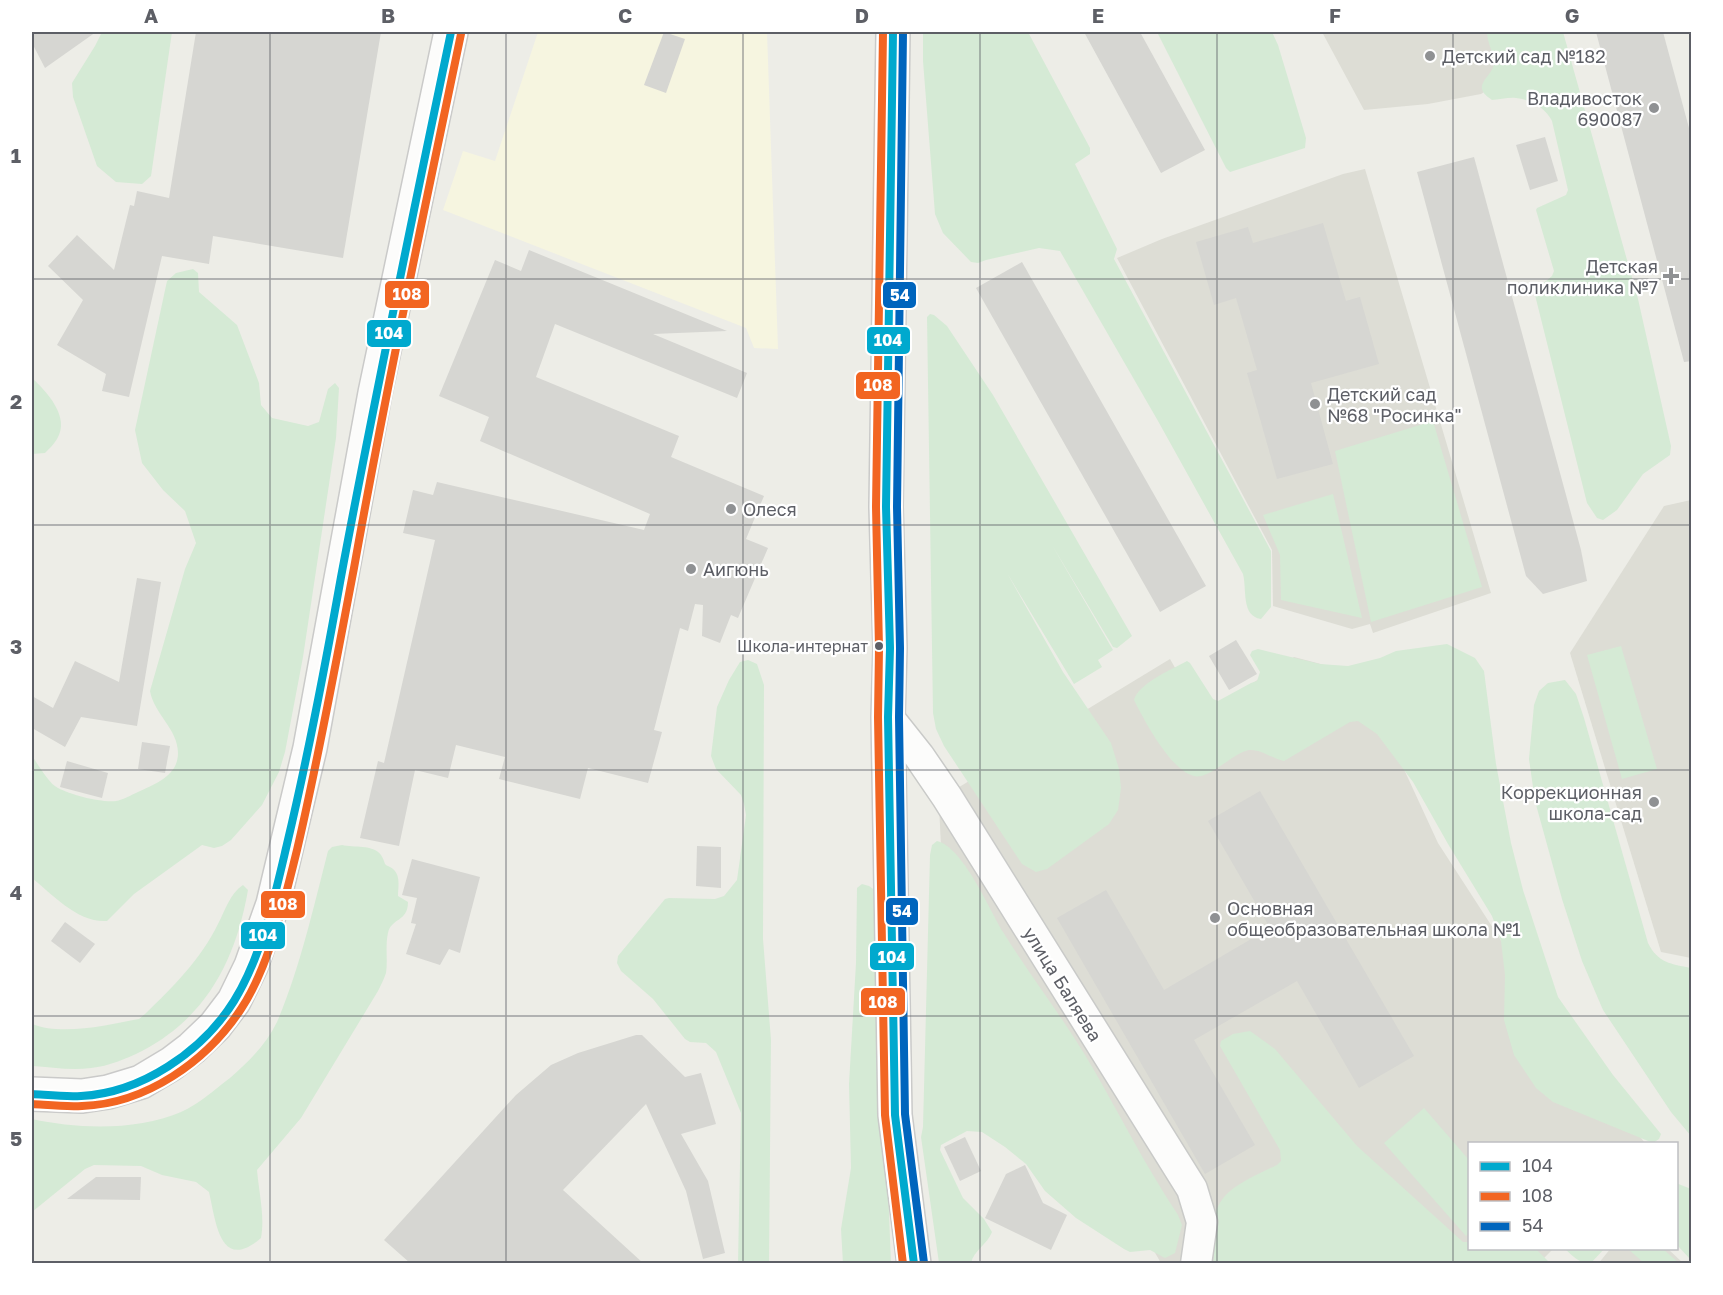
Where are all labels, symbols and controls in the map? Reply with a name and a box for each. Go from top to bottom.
text: A [144,3,158,27]
text: B [381,3,395,27]
text: C [618,3,632,27]
text: D [855,3,869,27]
text: E [1092,3,1104,27]
text: F [1329,3,1341,27]
text: G [1565,3,1579,27]
place label: Детский сад №182 [1442,45,1606,67]
marker: Детский сад №182 [1423,49,1437,63]
place label: Владивосток 690087 [1527,87,1642,130]
marker: Владивосток 690087 [1647,101,1661,115]
text: 1 [11,143,21,167]
place label: Детская поликлиника №7 [1507,255,1658,298]
marker: Детская поликлиника №7 [1662,267,1680,285]
line badge: 108 [384,280,430,309]
line badge: 54 [882,281,917,309]
text: 108 [393,284,421,304]
text: 54 [890,285,910,305]
line badge: 104 [366,319,412,348]
text: 104 [375,323,403,343]
line badge: 104 [866,326,911,355]
text: 104 [874,330,902,350]
line badge: 108 [855,371,901,400]
text: 108 [864,375,892,395]
place label: Детский сад №68 "Росинка" [1327,383,1461,426]
text: 2 [10,389,22,413]
marker: Детский сад №68 "Росинка" [1308,397,1322,411]
place label: Олеся [743,498,797,520]
marker: Олеся [724,502,738,516]
place label: Аигюнь [703,558,769,580]
marker: Аигюнь [684,562,698,576]
text: 3 [10,634,22,658]
place label: Школа-интернат [737,636,868,656]
marker: Школа-интернат [873,640,885,652]
place label: Коррекционная школа-сад [1501,781,1642,824]
marker: Коррекционная школа-сад [1647,795,1661,809]
text: 4 [10,880,22,904]
line badge: 108 [260,890,306,919]
text: 108 [269,894,297,914]
line badge: 54 [885,897,919,926]
place label: Основная общеобразовательная школа №1 [1227,897,1521,940]
text: 54 [892,901,912,921]
marker: Основная общеобразовательная школа №1 [1208,911,1222,925]
line badge: 104 [240,921,286,950]
street label: улица Баляева [1019,923,1107,1045]
text: 104 [249,925,277,945]
line badge: 104 [869,942,915,971]
text: 104 [878,947,906,967]
line badge: 108 [860,987,906,1016]
text: 108 [869,992,897,1012]
text: 5 [10,1126,22,1150]
legend [1468,1142,1678,1250]
text: 104 [1522,1154,1553,1176]
text: 108 [1522,1184,1553,1206]
text: 54 [1522,1214,1543,1236]

